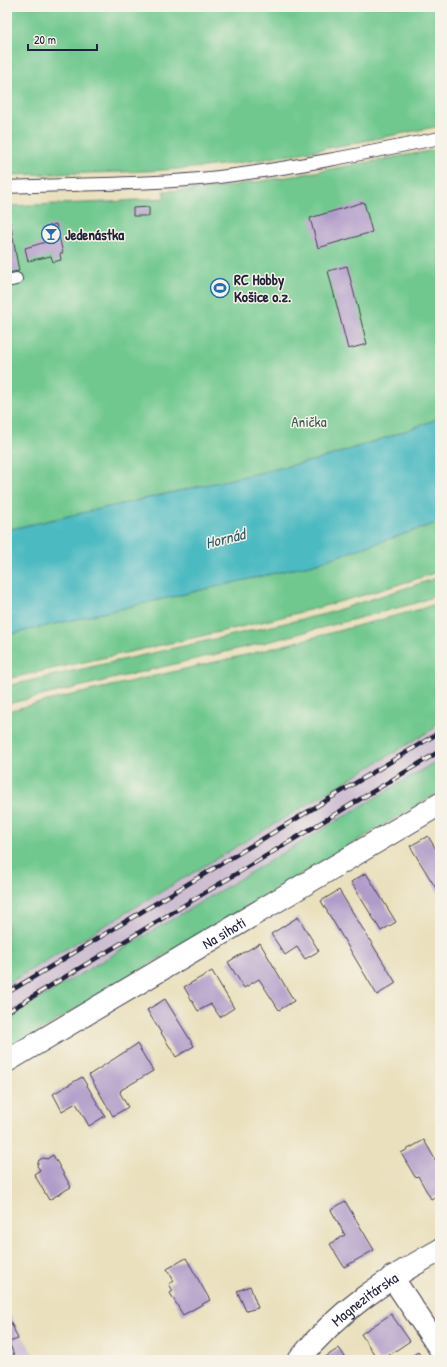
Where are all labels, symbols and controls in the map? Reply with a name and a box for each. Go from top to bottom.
scale bar [28,26,97,52]
text: 20 m [34,31,56,48]
bar icon: Jedenástka [40,223,62,245]
place label: Jedenástka [65,224,124,245]
place label: RC Hobby Košice o.z. [234,269,291,307]
sports icon: RC Hobby Košice o.z. [209,277,231,299]
park label: Anička [291,411,327,432]
water label: Hornád [203,522,250,553]
street label: Na sihoti [198,911,249,954]
street label: Magnezitárska [326,1267,402,1331]

